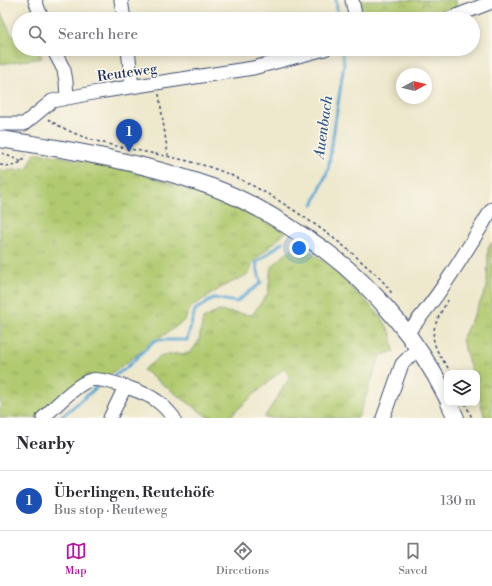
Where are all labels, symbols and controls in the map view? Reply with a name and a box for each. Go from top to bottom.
search box [12,12,480,56]
icon: search [26,23,48,45]
text: Search here [58,25,138,44]
street label: Reuteweg [96,60,159,86]
north arrow [396,68,432,104]
water label: Auenbach [309,94,337,162]
pin: 1 [116,119,142,152]
your location [289,238,309,258]
map controls [444,370,480,406]
button: layers [444,370,480,406]
text: Nearby [16,433,75,455]
text: Überlingen, Reutehöfe [54,483,215,502]
text: 1 [26,493,32,509]
text: 130 m [441,493,476,509]
text: Bus stop · Reuteweg [54,502,168,518]
tab: Map [65,540,87,578]
tab: Directions [216,540,269,578]
tab: Saved [398,540,427,578]

